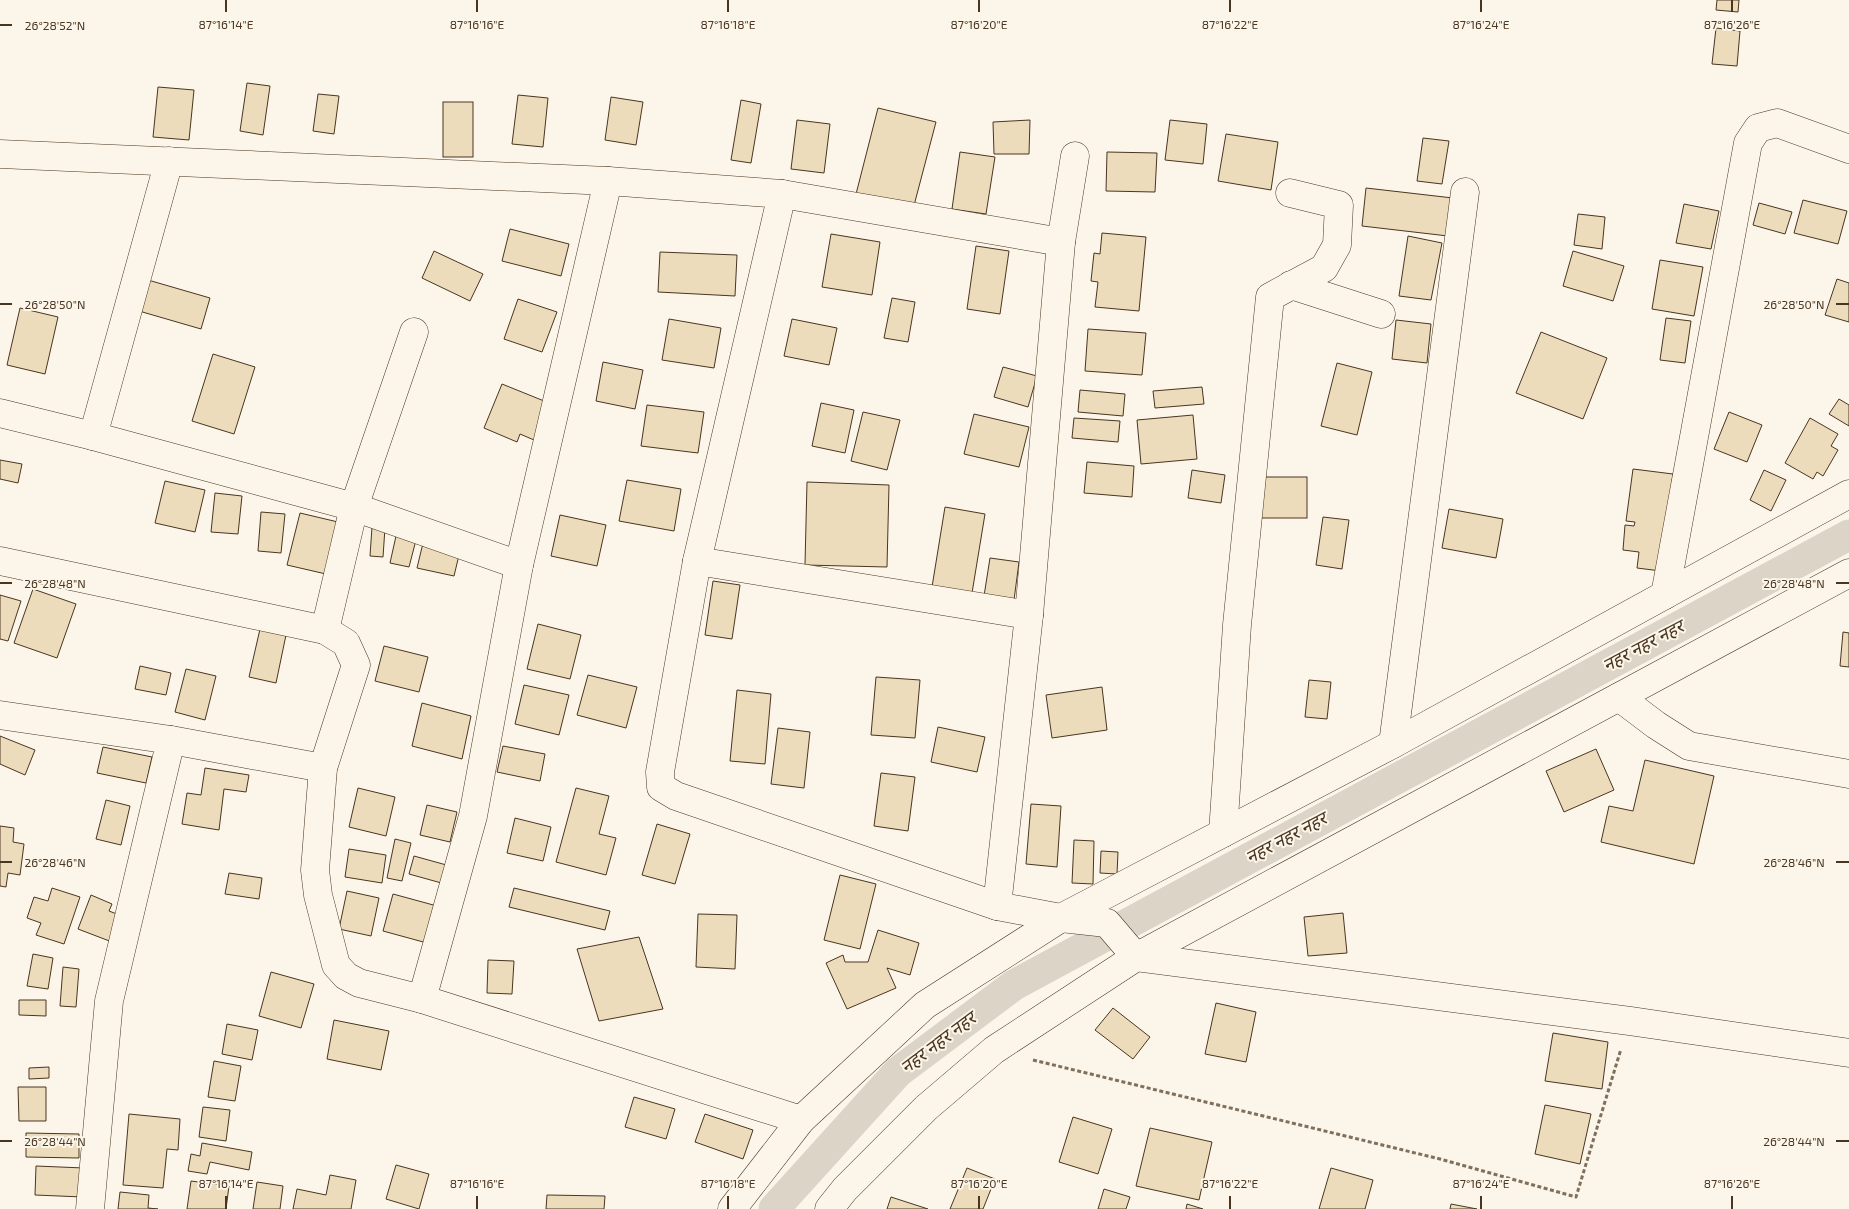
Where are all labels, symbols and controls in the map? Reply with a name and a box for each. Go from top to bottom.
text: 87°16'14"E [199,17,254,31]
text: 87°16'16"E [450,17,505,31]
text: 87°16'18"E [701,17,756,31]
text: 87°16'20"E [951,17,1008,31]
text: 87°16'22"E [1202,17,1258,31]
text: 87°16'24"E [1453,17,1510,31]
text: 87°16'26"E [1704,17,1761,31]
text: 26°28'52"N [25,18,85,32]
text: 26°28'50"N [25,297,85,311]
text: 26°28'50"N [1764,297,1824,311]
text: 26°28'48"N [24,576,86,590]
text: 26°28'48"N [1763,576,1825,590]
water label: नहर नहर नहर [1598,613,1690,676]
water label: नहर नहर नहर [1241,805,1333,868]
text: 26°28'46"N [24,855,86,869]
text: 26°28'46"N [1763,855,1825,869]
water label: नहर नहर नहर [895,1005,982,1078]
text: 26°28'44"N [24,1134,86,1148]
text: 26°28'44"N [1763,1134,1825,1148]
text: 87°16'14"E [199,1176,254,1190]
text: 87°16'16"E [450,1176,505,1190]
text: 87°16'18"E [701,1176,756,1190]
text: 87°16'20"E [951,1176,1008,1190]
text: 87°16'22"E [1202,1176,1258,1190]
text: 87°16'24"E [1453,1176,1510,1190]
text: 87°16'26"E [1704,1176,1761,1190]

